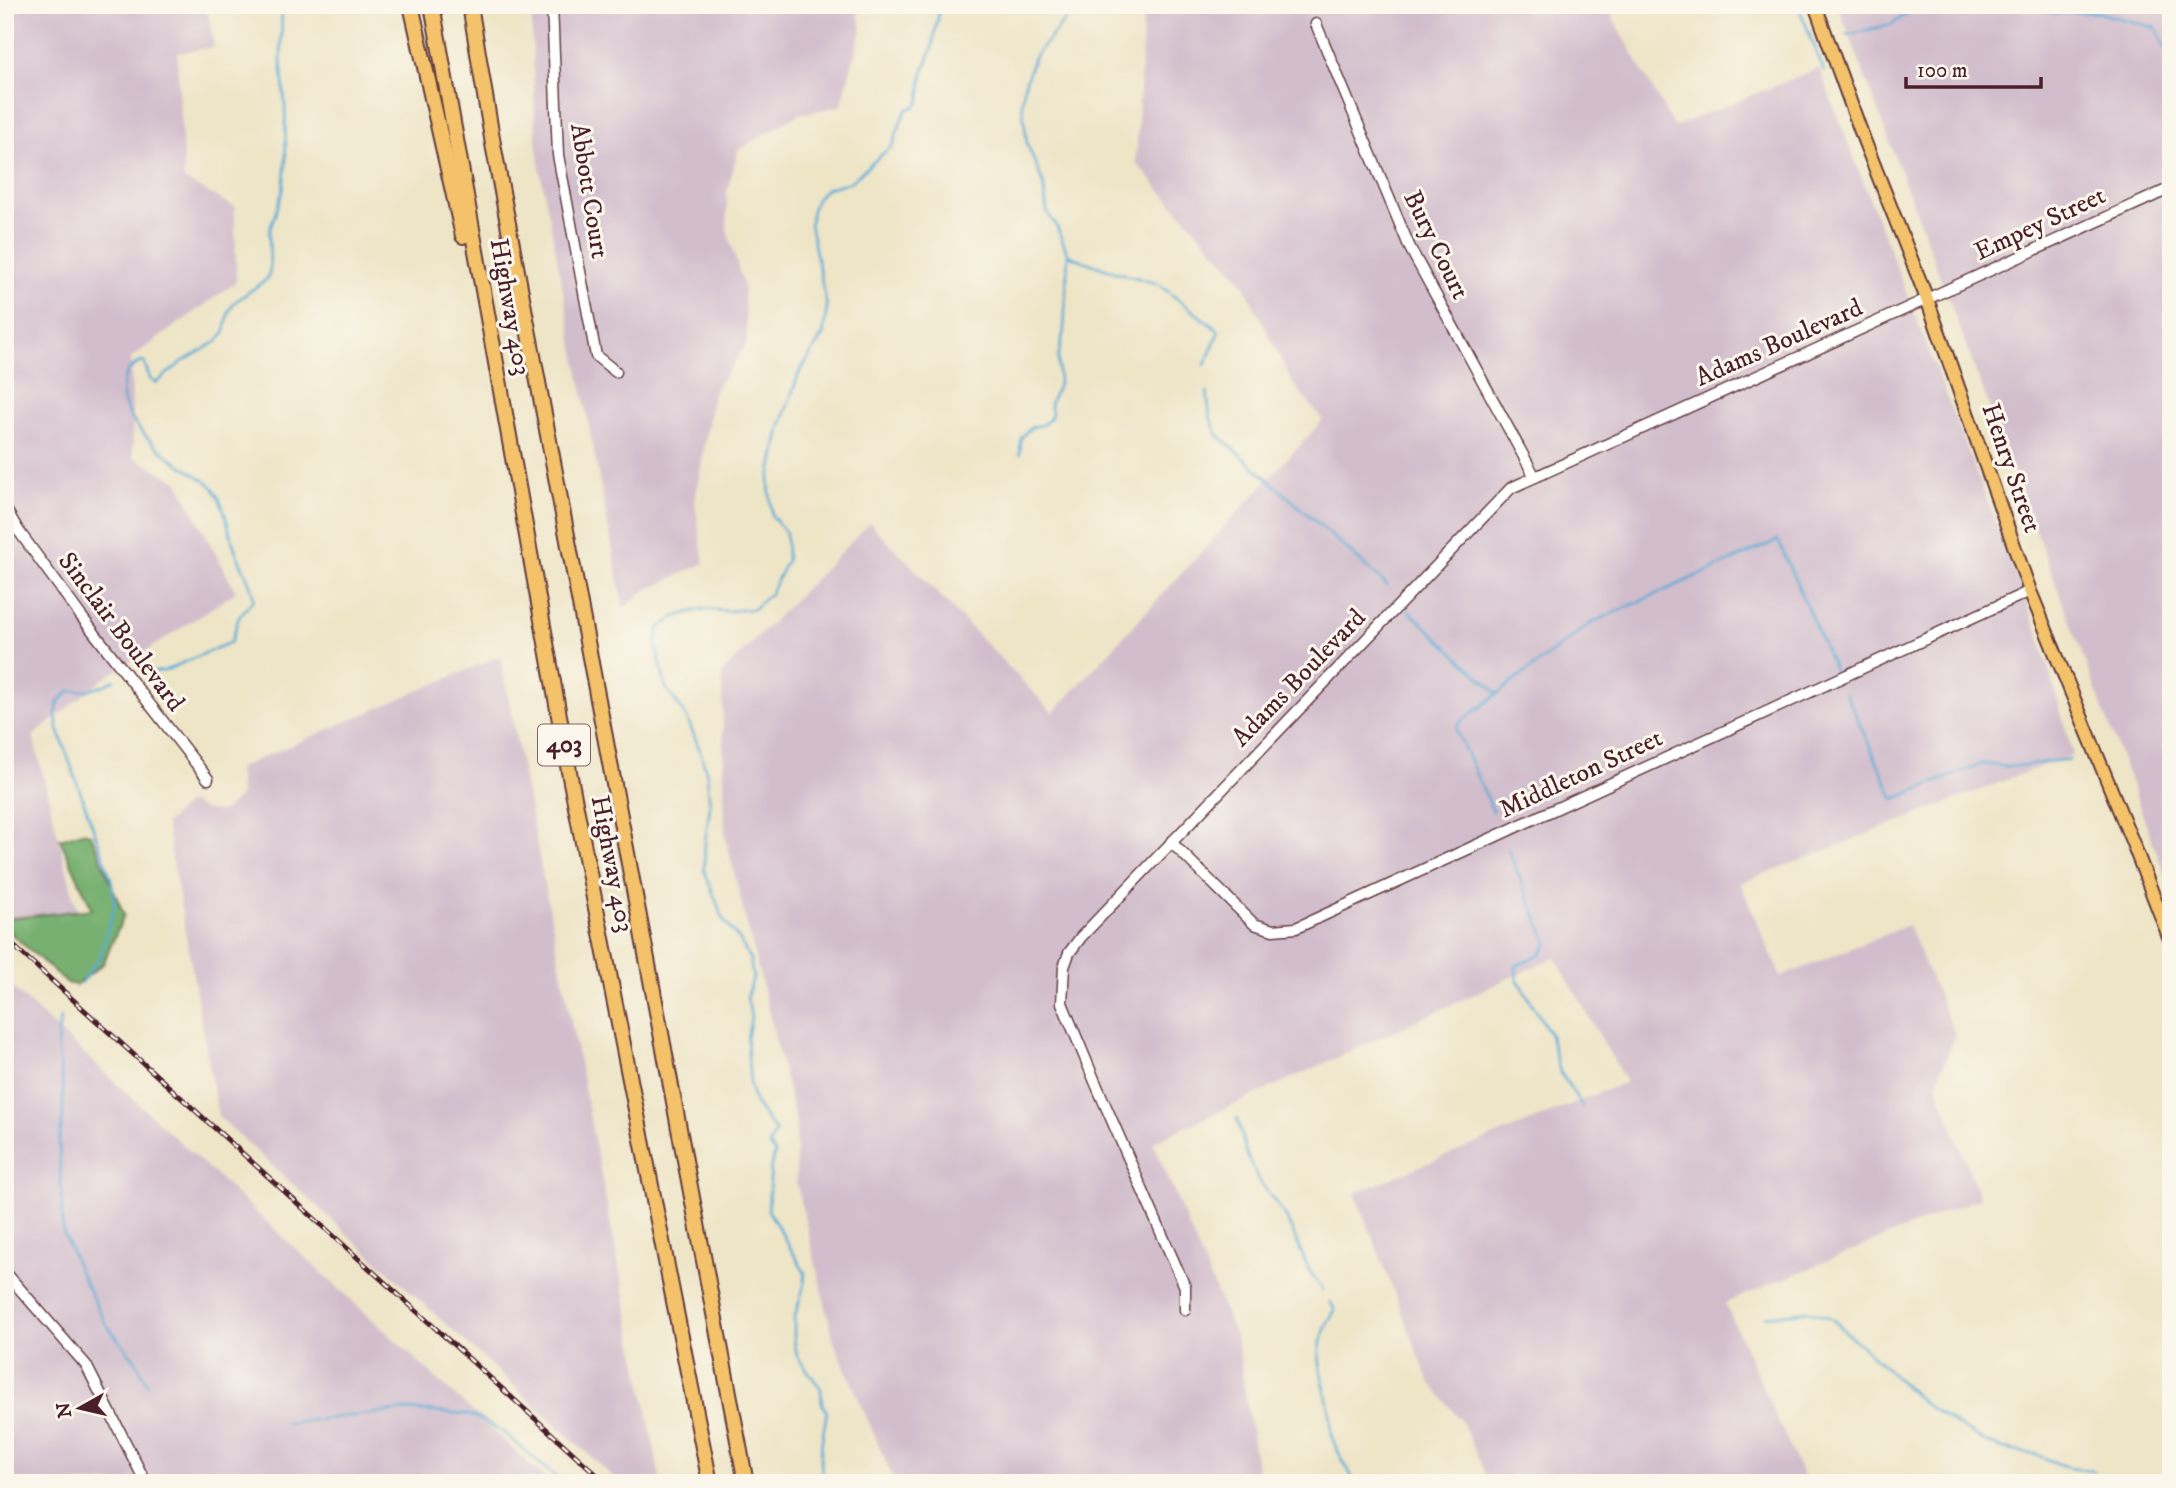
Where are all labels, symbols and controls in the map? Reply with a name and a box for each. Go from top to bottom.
scale bar [1906,46,2041,90]
text: 100 m [1917,58,1968,84]
street label: Abbott Court [562,121,616,261]
street label: Empey Street [1969,179,2111,269]
street label: Bury Court [1396,185,1476,305]
street label: Highway 403 [482,236,538,378]
street label: Adams Boulevard [1690,291,1868,395]
street label: Henry Street [1973,399,2049,537]
street label: Sinclair Boulevard [50,546,192,718]
street label: Adams Boulevard [1225,602,1373,754]
street label: Middleton Street [1494,722,1668,826]
road number: 403 [538,724,590,766]
street label: Highway 403 [583,793,641,935]
north arrow [46,1372,116,1442]
text: N [52,1400,77,1419]

